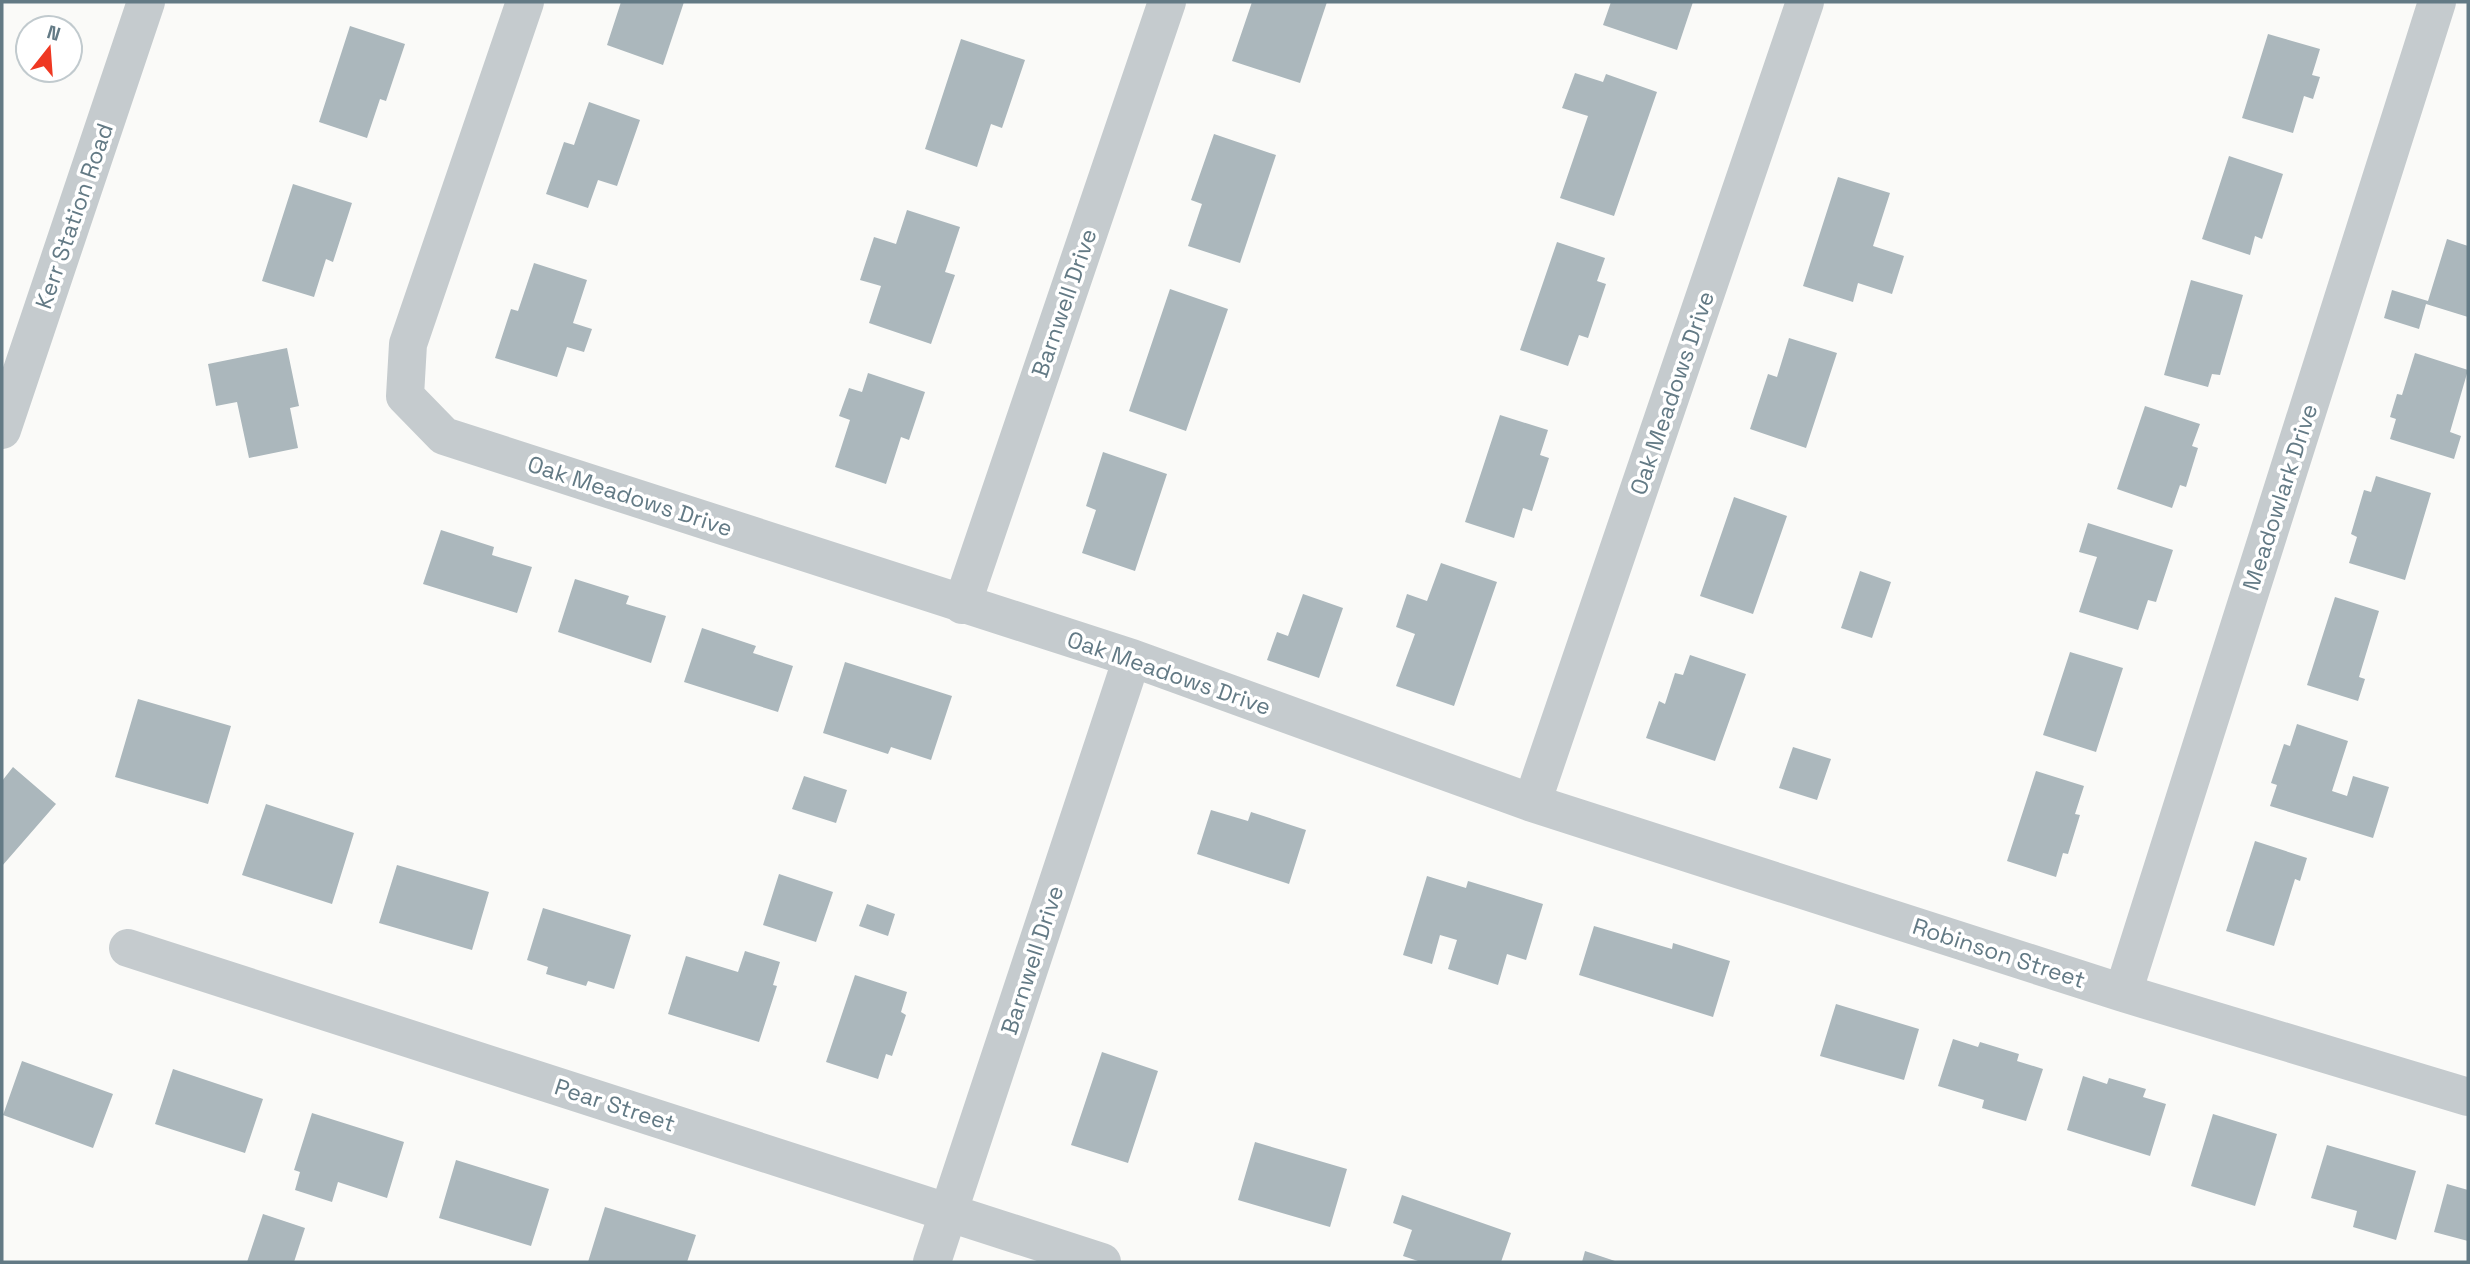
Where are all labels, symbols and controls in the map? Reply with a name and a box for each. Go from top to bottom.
north arrow [14,14,84,84]
text: N [44,19,64,47]
street label: Kerr Station Road [28,119,120,313]
street label: Barnwell Drive [1025,225,1103,381]
street label: Oak Meadows Drive [1623,287,1721,499]
street label: Meadowlark Drive [2236,400,2324,594]
street label: Oak Meadows Drive [524,449,736,543]
street label: Oak Meadows Drive [1063,624,1275,722]
street label: Barnwell Drive [994,882,1070,1038]
street label: Robinson Street [1909,911,2089,995]
street label: Pear Street [551,1071,679,1139]

